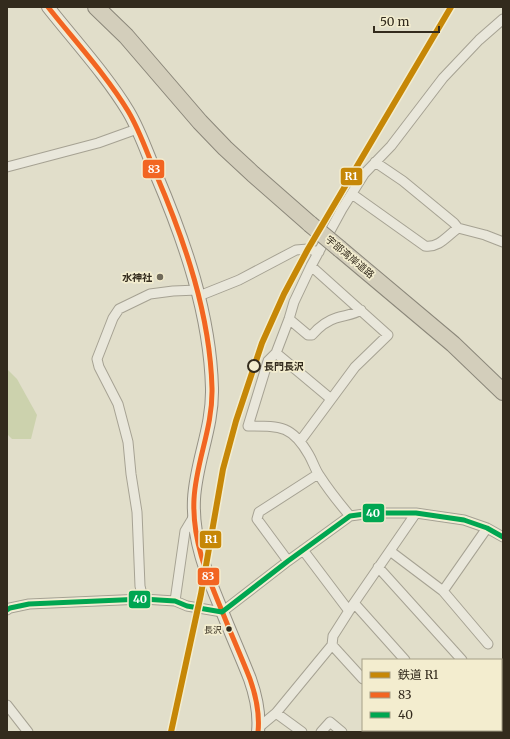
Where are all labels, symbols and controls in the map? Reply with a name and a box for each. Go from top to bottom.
scale bar [374,8,439,34]
text: 50 m [380,14,409,29]
line badge: 83 [142,159,165,179]
text: 83 [148,162,160,176]
line badge: R1 [340,167,363,186]
text: R1 [345,169,357,183]
street label: 宇部湾岸道路 [323,233,377,281]
place label: 水神社 [122,271,153,284]
marker: 水神社 [155,272,165,282]
marker: 長門長沢 [247,359,261,373]
place label: 長門長沢 [264,360,304,373]
line badge: 40 [362,503,385,523]
text: 40 [366,506,380,520]
line badge: R1 [199,530,222,549]
text: R1 [205,532,217,546]
line badge: 83 [197,567,220,586]
text: 83 [202,569,214,583]
line badge: 40 [128,590,151,609]
text: 40 [133,592,147,606]
place label: 長沢 [204,624,222,635]
marker: 長沢 [224,624,234,634]
legend [362,659,502,731]
text: 鉄道 R1 [398,667,439,682]
text: 83 [398,687,412,702]
text: 40 [398,707,413,722]

